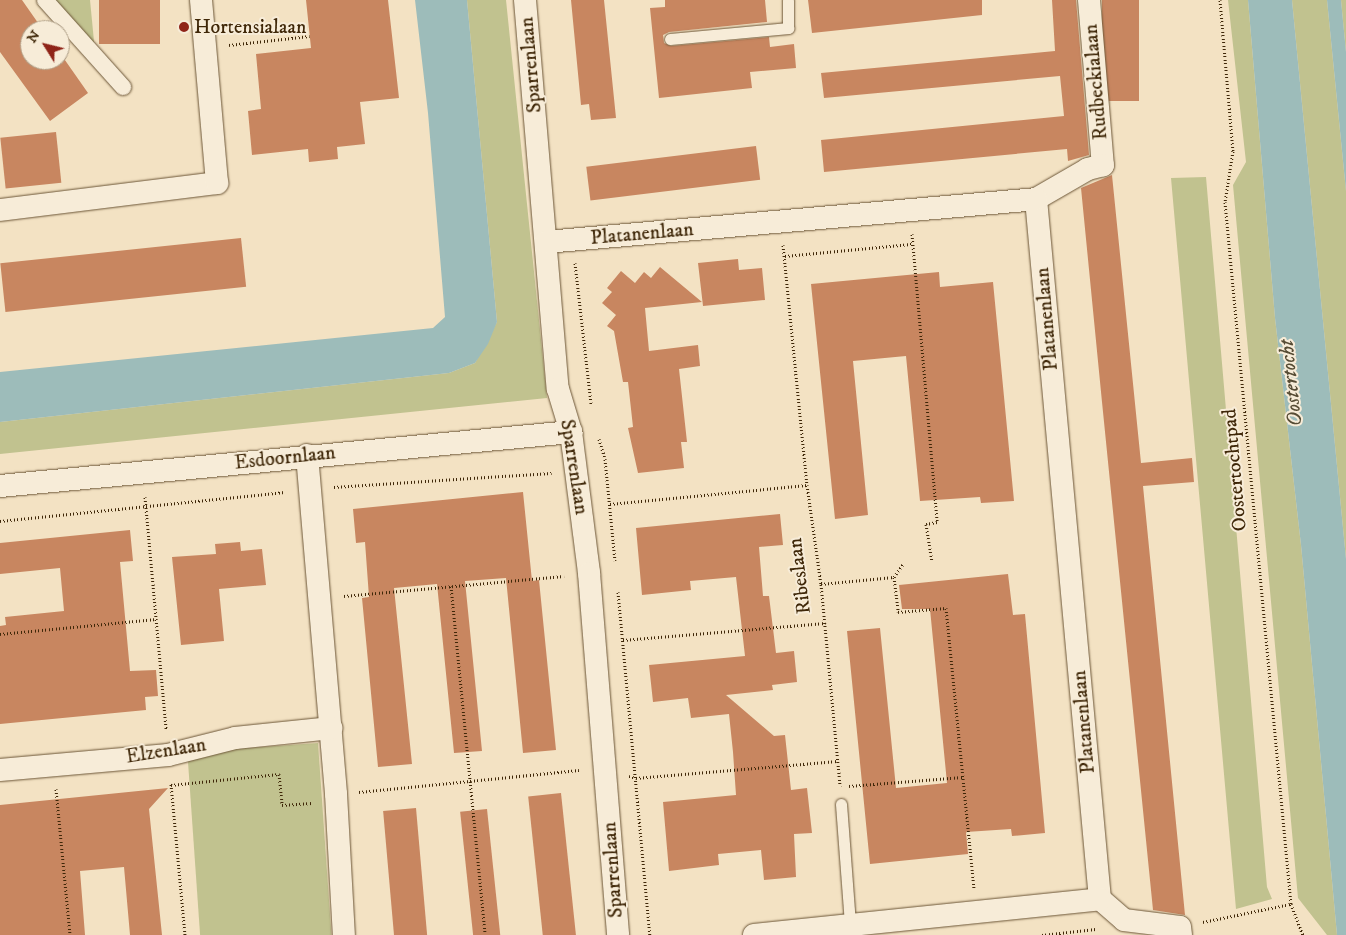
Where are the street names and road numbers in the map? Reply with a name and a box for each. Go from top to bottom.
street label: Sparrenlaan [515,16,547,114]
street label: Rudbeckialaan [1079,23,1113,141]
street label: Platanenlaan [589,218,695,250]
street label: Platanenlaan [1031,266,1063,372]
street label: Oostertochtpad [1218,408,1252,532]
street label: Sparrenlaan [555,418,593,516]
street label: Esdoornlaan [233,441,337,475]
street label: Ribeslaan [783,537,817,615]
street label: Platanenlaan [1068,669,1100,775]
street label: Elzenlaan [124,733,208,769]
street label: Sparrenlaan [598,821,628,919]

